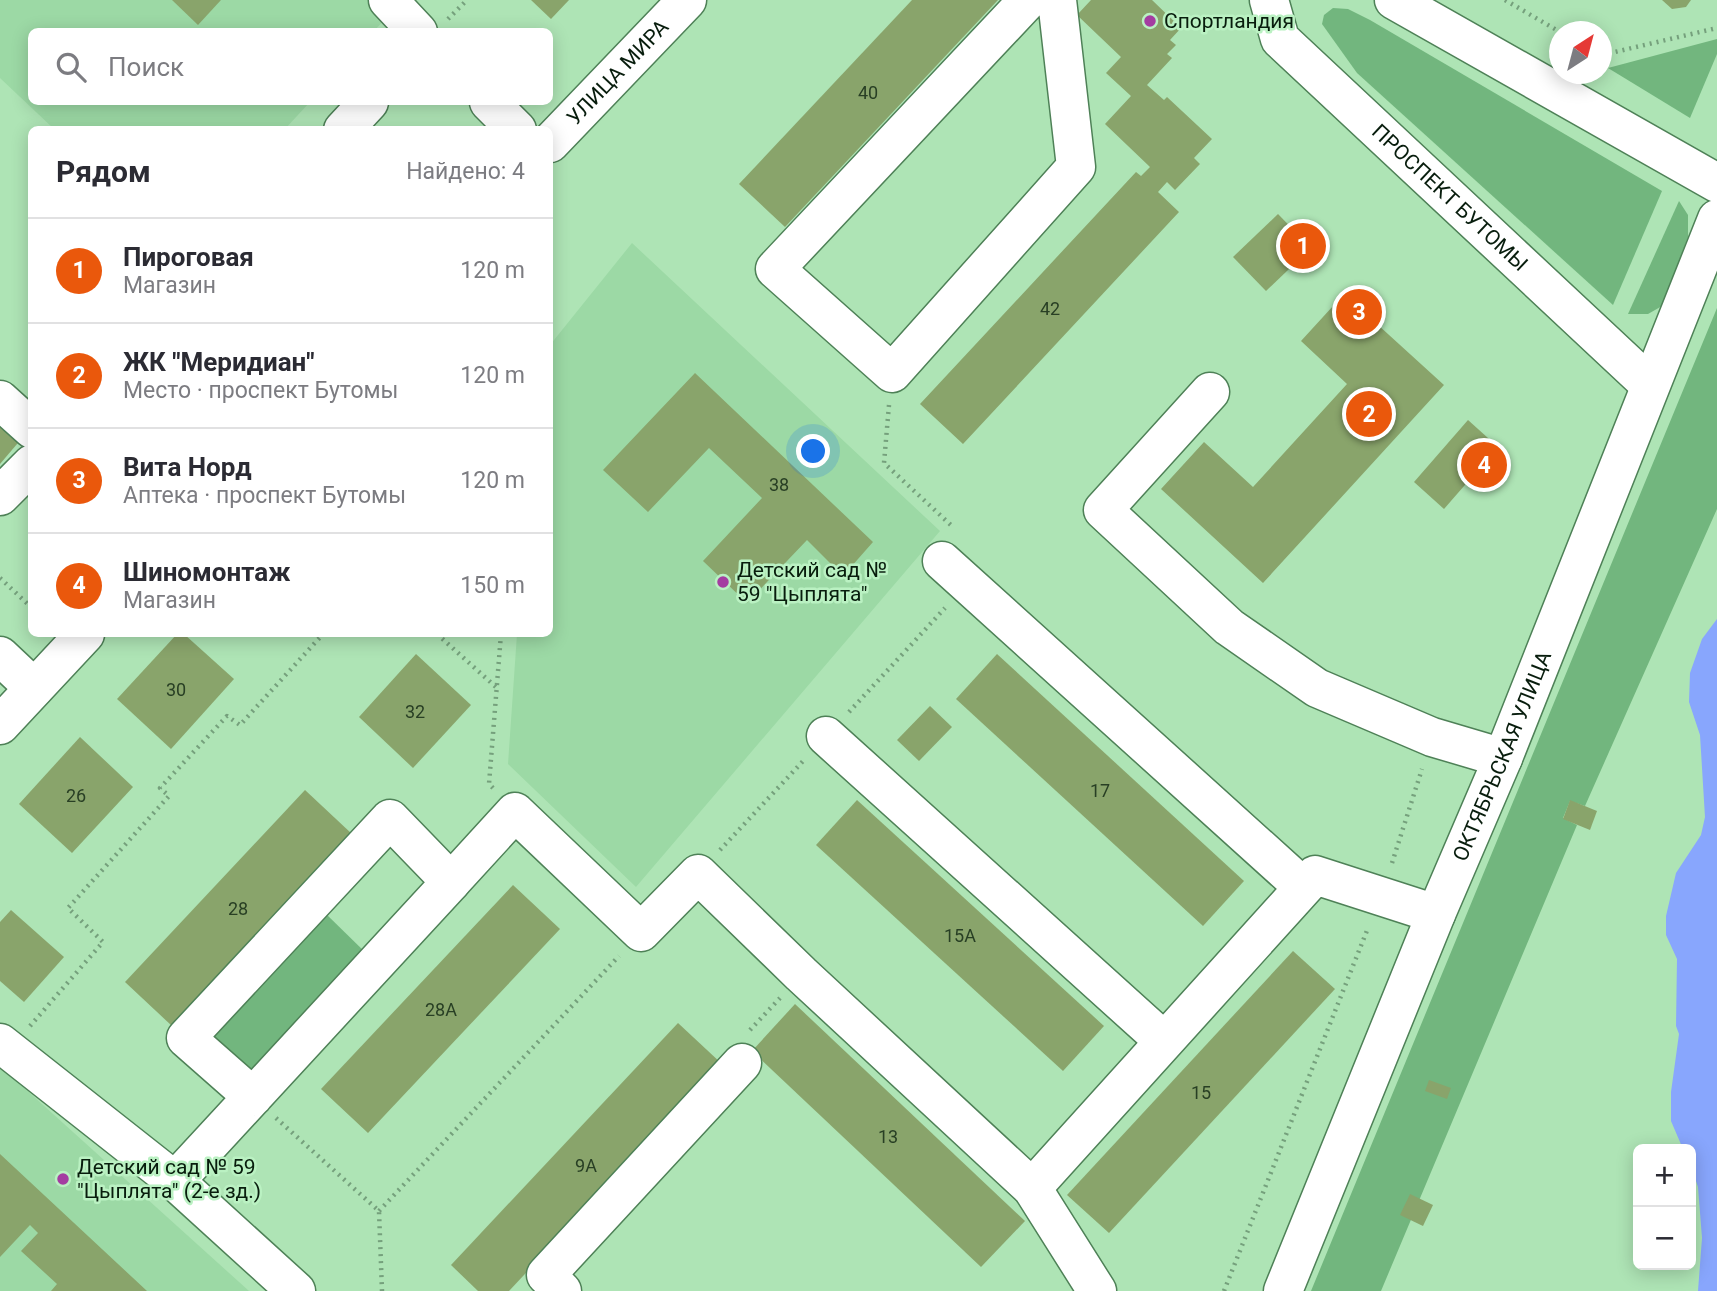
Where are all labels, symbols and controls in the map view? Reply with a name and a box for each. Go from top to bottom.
place label: Спортландия [1164,9,1294,33]
marker: Спортландия [1142,13,1158,29]
street label: УЛИЦА МИРА [562,15,674,130]
north arrow [1549,21,1612,84]
search box [28,28,553,105]
icon: search [52,48,90,86]
text: Поиск [108,52,184,82]
house number: 40 [858,82,878,103]
street label: ПРОСПЕКТ БУТОМЫ [1367,119,1532,276]
text: Рядом [56,154,151,189]
text: Найдено: 4 [406,158,525,185]
pin: 1 [1280,220,1326,272]
text: Пироговая [123,242,254,272]
text: 1 [72,257,86,284]
text: 120 m [460,257,525,284]
text: Магазин [123,272,216,299]
pin: 3 [1336,286,1382,338]
house number: 42 [1040,298,1060,319]
text: ЖК "Меридиан" [123,347,315,377]
text: 2 [72,362,86,389]
text: 120 m [460,362,525,389]
text: Место · проспект Бутомы [123,377,398,404]
pin: 2 [1346,388,1392,440]
your location [796,434,830,468]
pin: 4 [1461,439,1507,491]
text: Вита Норд [123,452,252,482]
text: 3 [72,467,86,494]
text: 120 m [460,467,525,494]
house number: 38 [769,474,789,495]
text: Аптека · проспект Бутомы [123,482,406,509]
text: Шиномонтаж [123,557,290,587]
place label: Детский сад № 59 "Цыплята" [737,558,887,606]
text: 4 [72,572,86,599]
text: 150 m [460,572,525,599]
marker: Детский сад № 59 "Цыплята" [715,574,731,590]
text: Магазин [123,587,216,614]
street label: ОКТЯБРЬСКАЯ УЛИЦА [1448,648,1556,865]
house number: 30 [166,679,186,700]
house number: 32 [405,701,425,722]
house number: 17 [1090,780,1110,801]
house number: 26 [66,785,86,806]
house number: 28 [228,898,248,919]
house number: 15А [944,925,976,946]
house number: 28А [425,999,457,1020]
house number: 15 [1191,1082,1211,1103]
house number: 13 [878,1126,898,1147]
map controls [1633,1144,1696,1270]
button: + [1633,1144,1696,1207]
place label: Детский сад № 59 "Цыплята" (2-е зд.) [77,1155,261,1203]
house number: 9А [575,1155,597,1176]
marker: Детский сад № 59 "Цыплята" (2-е зд.) [55,1171,71,1187]
button: − [1633,1207,1696,1270]

